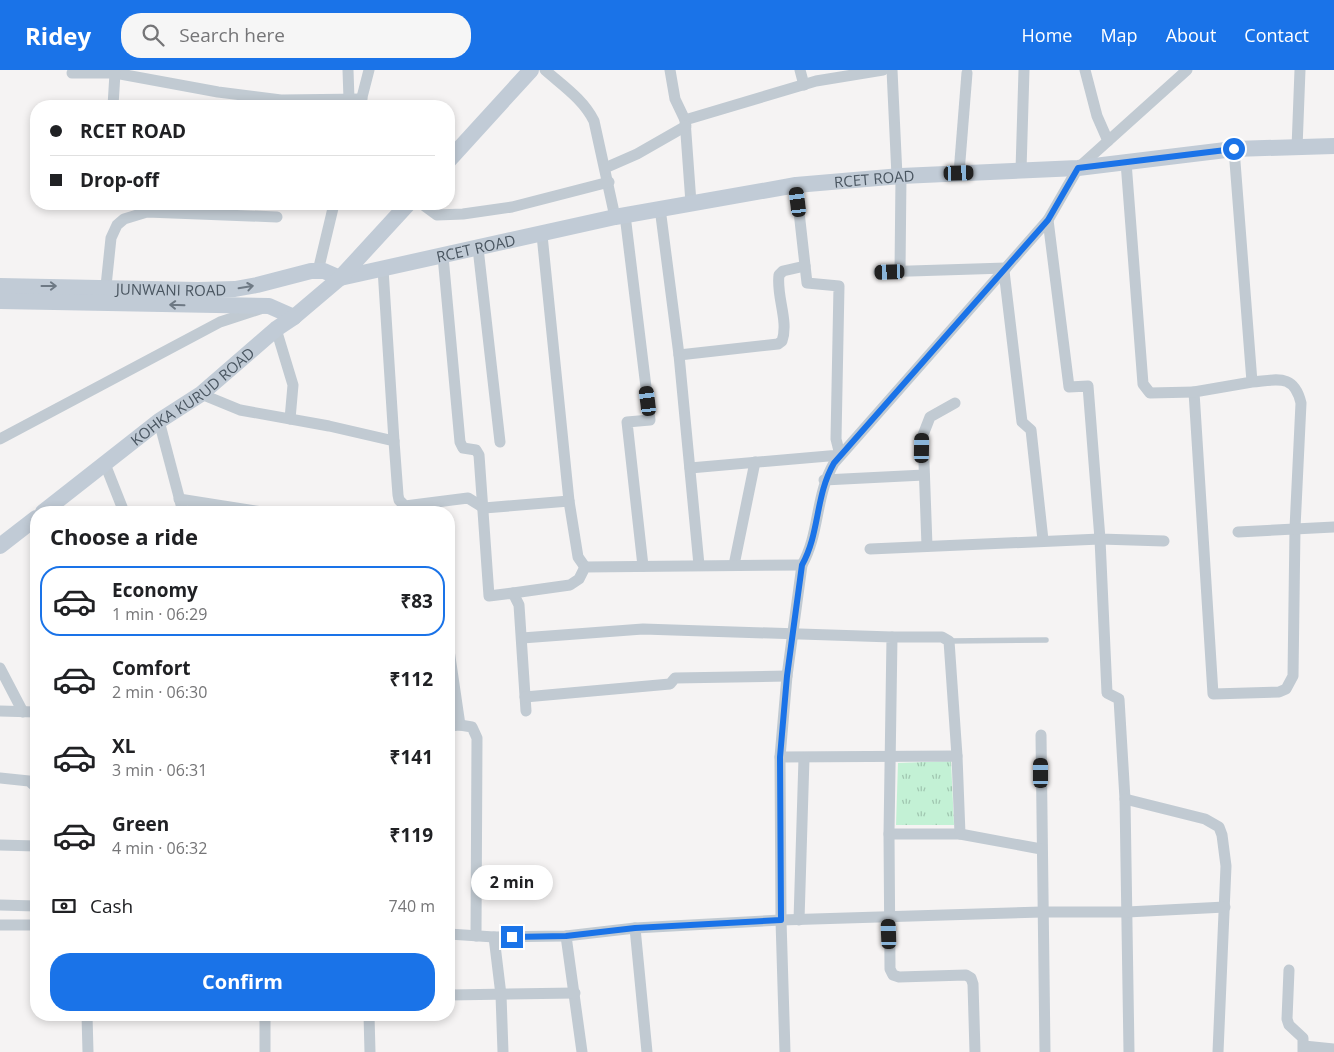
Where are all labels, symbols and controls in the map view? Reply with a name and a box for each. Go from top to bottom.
search box [121,13,471,58]
text: Ridey [25,19,91,52]
icon: search [139,21,167,49]
text: Search here [179,22,285,48]
text: Home [1022,23,1072,47]
text: Map [1100,23,1138,47]
text: About [1166,23,1216,47]
text: Contact [1244,23,1309,47]
text: RCET ROAD [80,118,186,144]
route start [1223,138,1245,160]
street label: RCET ROAD [833,165,915,192]
car [943,165,974,181]
text: Drop-off [80,167,159,193]
car [788,186,807,218]
street label: RCET ROAD [434,229,517,266]
car [874,264,905,280]
street label: JUNWANI ROAD [114,278,226,300]
one-way arrow [40,281,56,291]
one-way arrow [238,282,254,292]
one-way arrow [170,300,186,310]
street label: KOHKA KURUD ROAD [126,342,258,450]
car [638,385,657,417]
car [914,433,929,463]
text: Choose a ride [50,521,198,551]
text: Economy [112,577,198,603]
icon: car [52,579,97,624]
text: ₹83 [400,588,433,614]
text: 1 min · 06:29 [112,603,207,625]
text: Comfort [112,655,191,681]
icon: car [52,657,97,702]
text: ₹112 [390,666,433,692]
text: 2 min · 06:30 [112,681,207,703]
text: XL [112,733,135,759]
icon: car [52,735,97,780]
text: ₹141 [390,744,433,770]
car [1033,758,1048,788]
text: 3 min · 06:31 [112,759,207,781]
text: Green [112,811,169,837]
icon: car [52,813,97,858]
text: ₹119 [390,822,433,848]
text: 4 min · 06:32 [112,837,207,859]
callout: 2 min [471,864,553,900]
text: 2 min [490,871,534,893]
icon: cash [50,892,78,920]
text: Cash [90,893,133,919]
text: 740 m [389,895,435,917]
car [880,919,897,949]
route end [501,926,523,948]
button: Confirm [50,953,435,1011]

